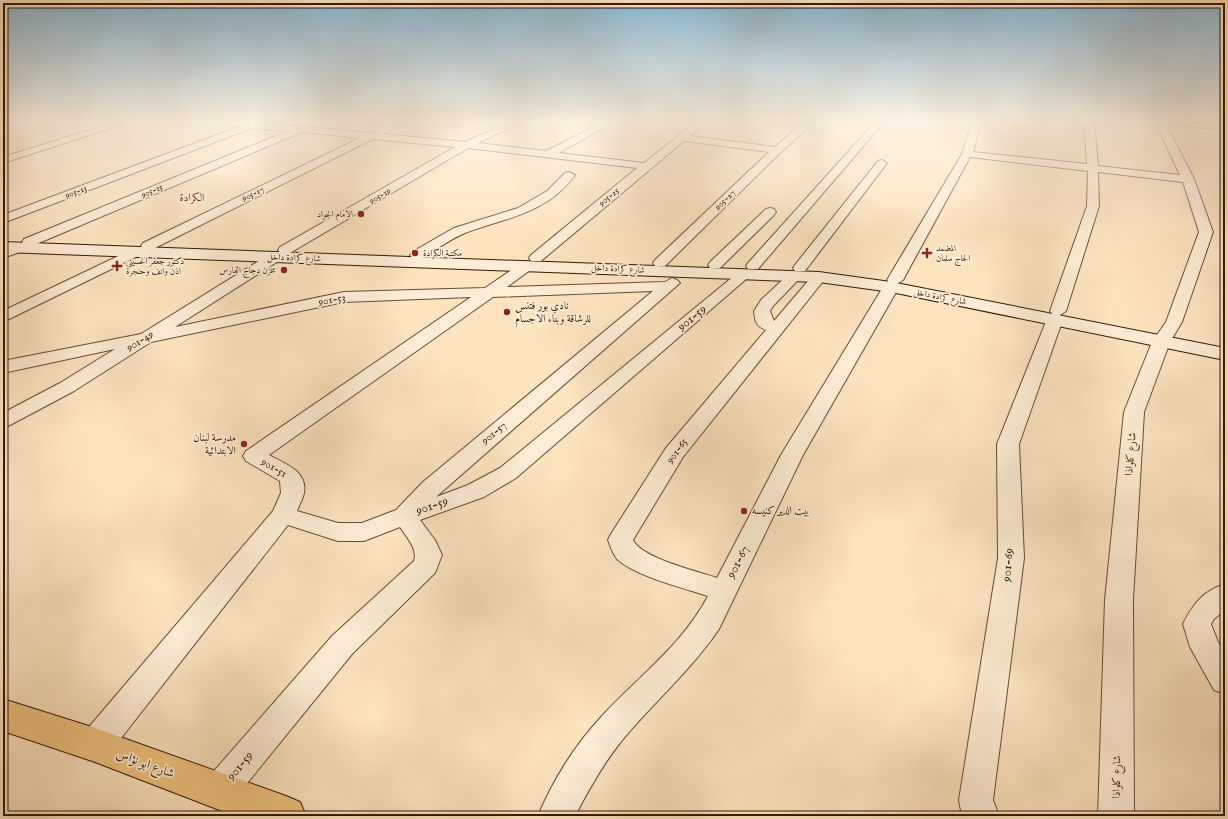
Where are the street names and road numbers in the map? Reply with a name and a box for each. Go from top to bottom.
street label: 905-15 [139,181,165,201]
street label: 905-13 [63,183,88,202]
street label: 905-17 [239,184,266,205]
street label: 905-19 [366,185,393,207]
street label: 905-25 [596,185,622,209]
street label: 905-27 [712,188,737,213]
street label: شارع كرادة داخل [267,252,321,265]
street label: شارع كرادة داخل [591,262,645,277]
street label: شارع كرادة داخل [912,286,967,309]
street label: 901-53 [316,291,347,309]
street label: 901-59 [673,301,710,336]
street label: 901-49 [123,327,156,355]
street label: 901-57 [478,418,509,448]
street label: شارع كلواذا [1122,432,1142,476]
street label: 901-65 [663,436,691,467]
street label: 901-51 [258,455,289,481]
street label: 901-59 [413,492,451,520]
street label: 901-67 [722,543,753,582]
street label: 901-69 [998,547,1018,584]
street label: شارع ابو نؤاس [113,746,176,784]
street label: 901-59 [222,748,257,785]
street label: شارع كلواذا [1110,755,1126,799]

